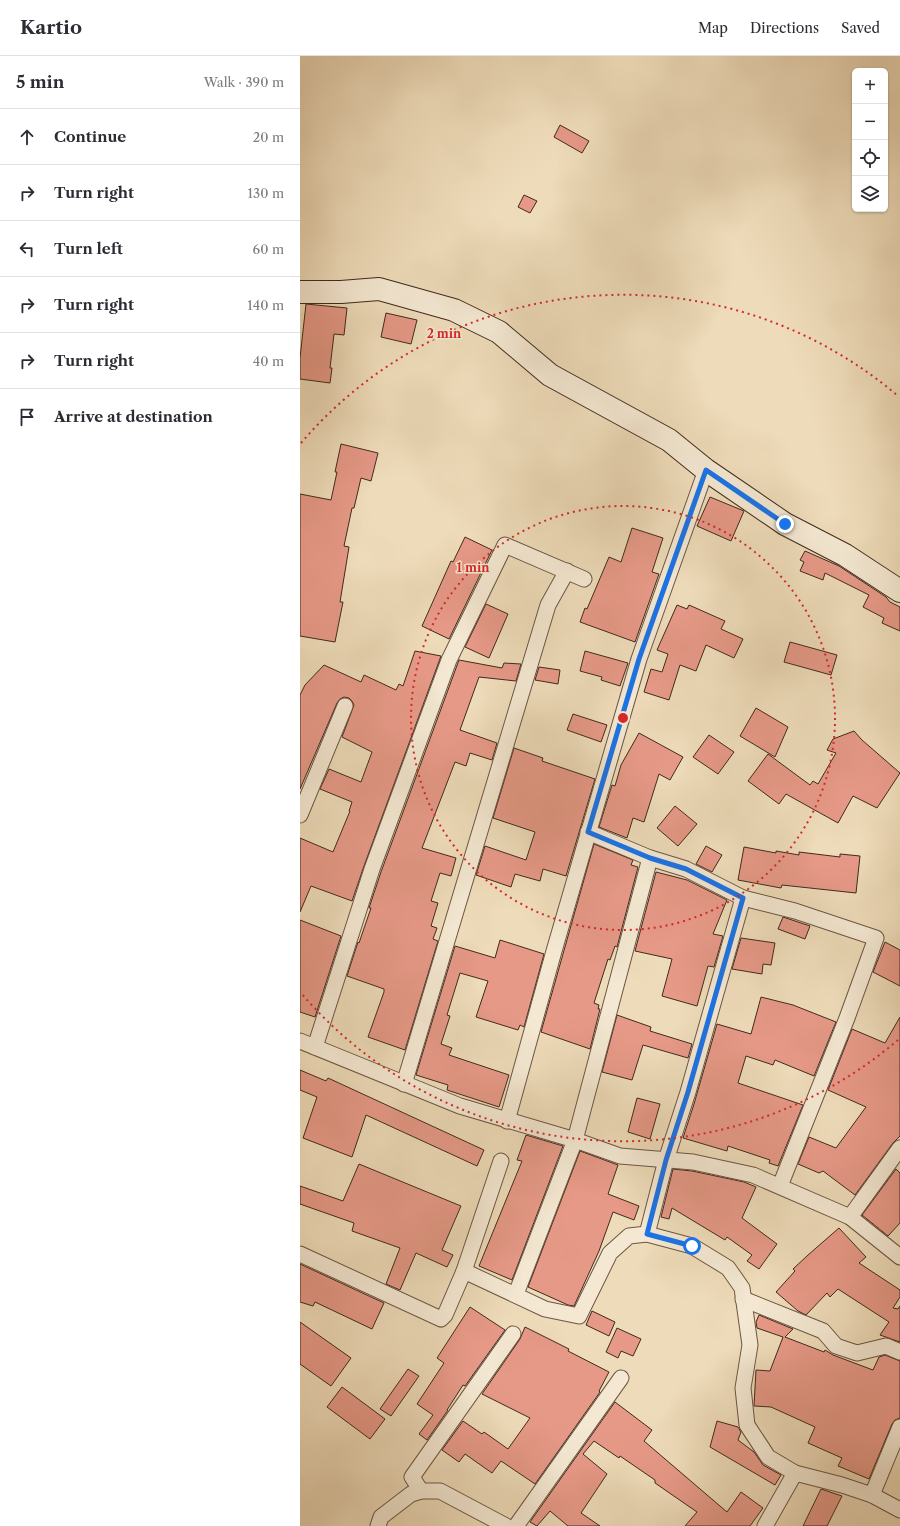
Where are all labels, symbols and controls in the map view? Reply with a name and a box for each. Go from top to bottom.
text: Kartio [20,16,82,39]
text: Map [698,19,728,37]
text: Directions [750,19,819,37]
text: Saved [841,19,880,37]
map controls [852,68,888,212]
button: + [852,68,888,104]
text: 5 min [16,72,64,92]
text: Walk · 390 m [204,74,284,90]
button: − [852,104,888,140]
icon: ahead [16,126,38,148]
text: Continue [54,127,126,146]
text: 20 m [253,129,284,145]
button: locate [852,140,888,176]
button: layers [852,176,888,212]
icon: right [16,182,38,204]
text: Turn right [54,183,134,202]
text: 130 m [248,185,284,201]
icon: left [16,238,38,260]
text: Turn left [54,239,123,258]
text: 60 m [253,241,284,257]
icon: right [16,294,38,316]
text: Turn right [54,295,134,314]
text: 140 m [247,297,284,313]
text: 2 min [427,326,462,341]
icon: right [16,350,38,372]
text: Turn right [54,351,134,370]
text: 40 m [253,353,284,369]
icon: arrive [16,406,38,428]
text: Arrive at destination [54,407,213,426]
route end [776,515,794,533]
text: 1 min [457,560,490,575]
centre of rings [616,711,630,725]
route start [683,1237,701,1255]

